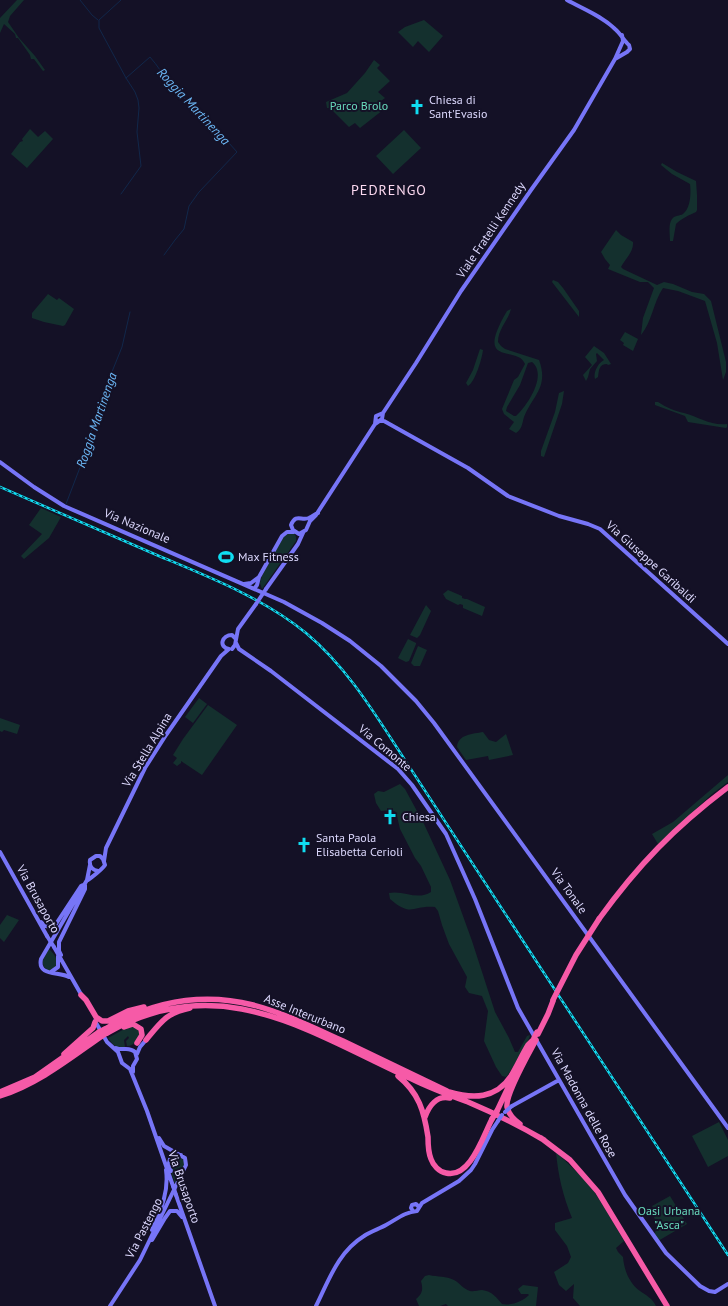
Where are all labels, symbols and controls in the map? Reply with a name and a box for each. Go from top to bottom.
water label: Roggia Martinenga [153,64,234,149]
place label: Chiesa di Sant'Evasio [429,92,487,121]
park label: Parco Brolo [330,98,388,113]
church icon: Chiesa di Sant'Evasio [408,98,426,116]
street label: Viale Fratelli Kennedy [452,179,529,281]
district label: PEDRENGO [351,181,427,199]
water label: Roggia Martinenga [72,370,121,470]
street label: Via Nazionale [101,504,173,546]
street label: Via Giuseppe Garibaldi [603,517,699,606]
sports icon: Max Fitness [217,548,235,566]
place label: Max Fitness [238,549,299,564]
street label: Via Stella Alpina [118,710,175,791]
street label: Via Comonte [355,720,415,774]
church icon: Chiesa [381,808,399,826]
place label: Chiesa [402,809,436,824]
place label: Santa Paola Elisabetta Cerioli [316,830,403,859]
church icon: Santa Paola Elisabetta Cerioli [295,836,313,854]
street label: Via Brusaporto [13,861,63,935]
street label: Via Tonale [547,864,591,916]
street label: Asse Interurbano [262,990,348,1037]
street label: Via Madonna delle Rose [548,1045,621,1160]
street label: Via Brusaporto [165,1148,204,1225]
street label: Via Pastengo [121,1195,165,1261]
park label: Oasi Urbana "Asca" [638,1203,700,1232]

